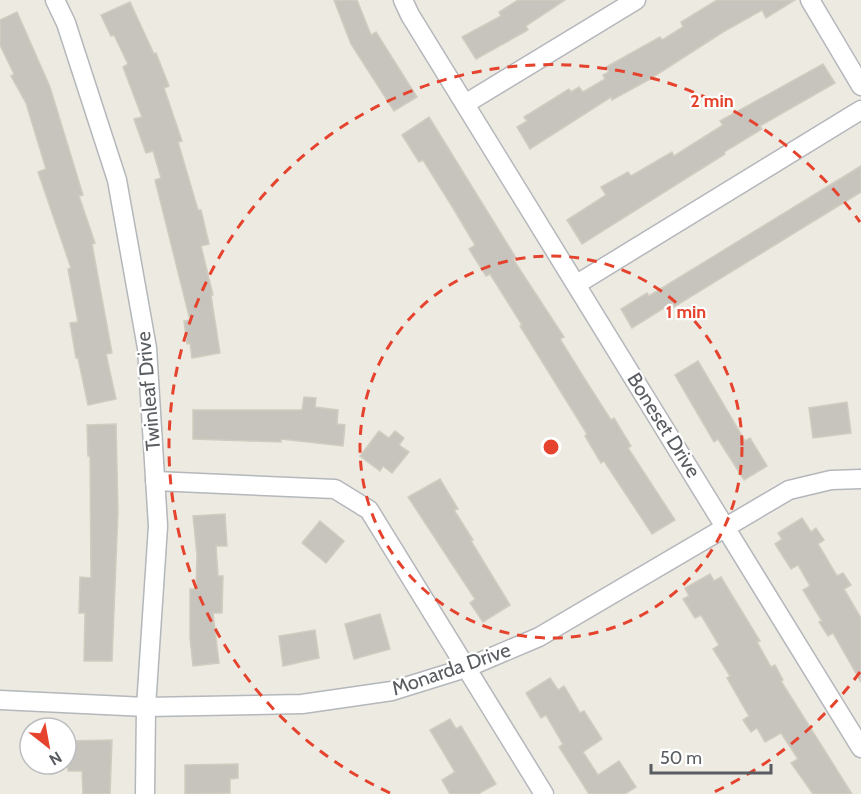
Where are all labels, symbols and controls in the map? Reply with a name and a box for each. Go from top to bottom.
text: 2 min [690,90,734,112]
text: 1 min [666,301,706,323]
street label: Twinleaf Drive [131,330,165,452]
street label: Boneset Drive [622,368,706,482]
centre of rings [541,437,561,457]
street label: Monarda Drive [389,637,513,701]
north arrow [18,716,78,776]
scale bar [651,737,771,775]
text: N [46,747,65,769]
text: 50 m [660,747,702,769]

